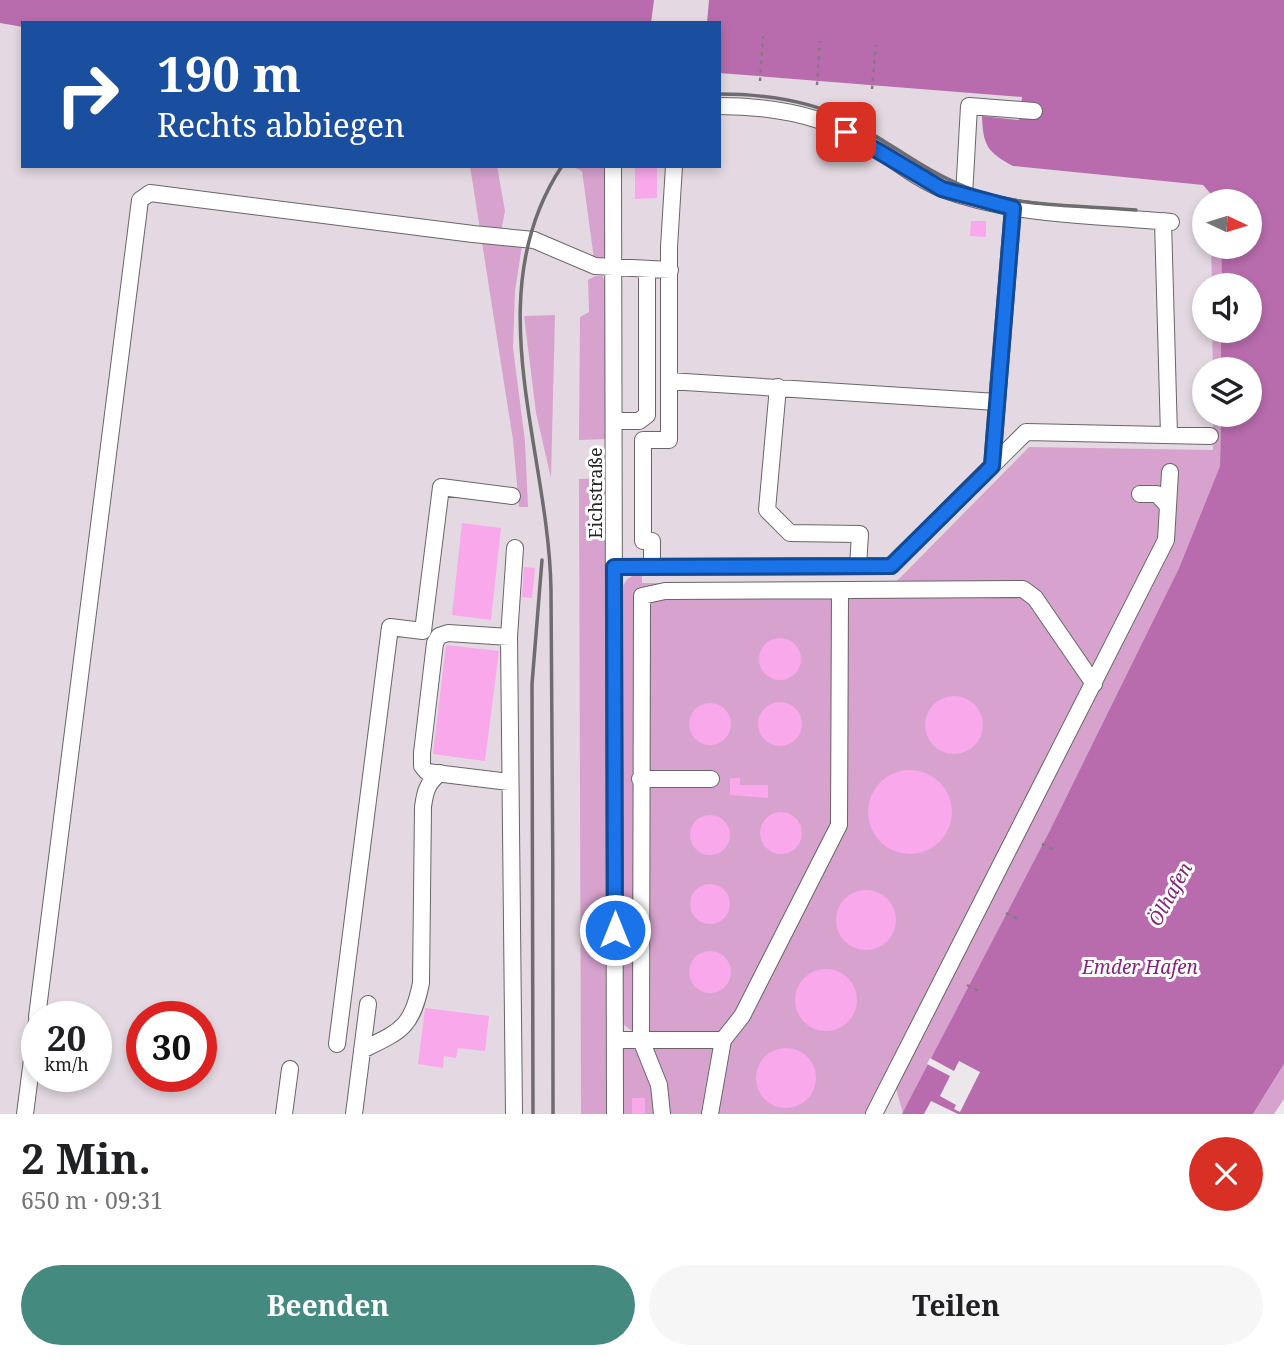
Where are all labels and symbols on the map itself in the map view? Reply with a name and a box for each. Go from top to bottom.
pin [816,102,876,162]
north arrow [1192,189,1262,259]
street label: Eichstraße [583,447,607,539]
water label: Ölhafen [1142,857,1198,930]
position arrow [578,893,652,967]
water label: Emder Hafen [1081,954,1199,980]
speed limit sign: 30 [126,1001,217,1092]

